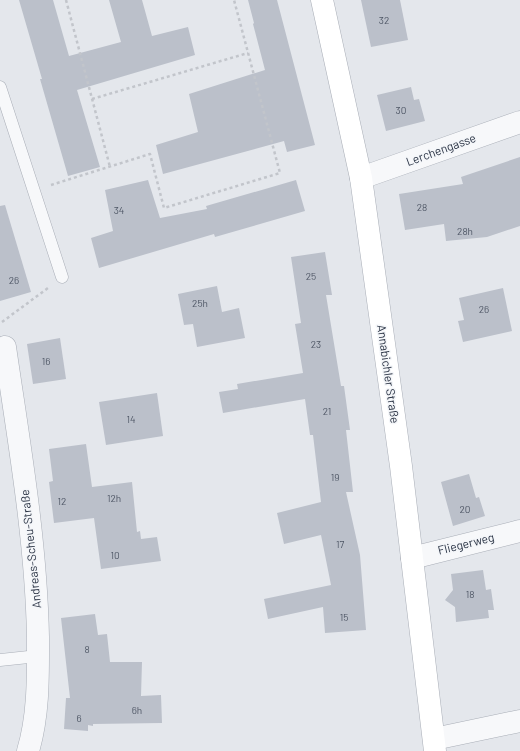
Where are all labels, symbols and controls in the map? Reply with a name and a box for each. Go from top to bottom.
house number: 32 [379,14,389,26]
house number: 30 [396,104,406,116]
street label: Lerchengasse [404,130,478,168]
house number: 28 [417,201,427,213]
house number: 34 [114,204,124,216]
house number: 28h [457,225,473,237]
house number: 25 [306,270,316,282]
house number: 26 [9,274,19,286]
house number: 25h [192,297,208,309]
house number: 26 [479,303,489,315]
street label: Annabichler Straße [375,324,403,424]
house number: 23 [311,338,321,350]
house number: 16 [42,355,50,367]
house number: 21 [323,405,331,417]
house number: 14 [126,413,136,425]
house number: 19 [331,471,339,483]
street label: Andreas-Scheu-Straße [17,489,43,609]
house number: 12h [107,492,121,504]
house number: 12 [58,495,66,507]
house number: 20 [459,503,471,515]
street label: Fliegerweg [436,529,496,557]
house number: 17 [336,538,344,550]
house number: 10 [110,549,120,561]
house number: 18 [466,588,474,600]
house number: 15 [340,611,348,623]
house number: 8 [84,643,90,655]
house number: 6h [132,704,142,716]
house number: 6 [76,712,82,724]

